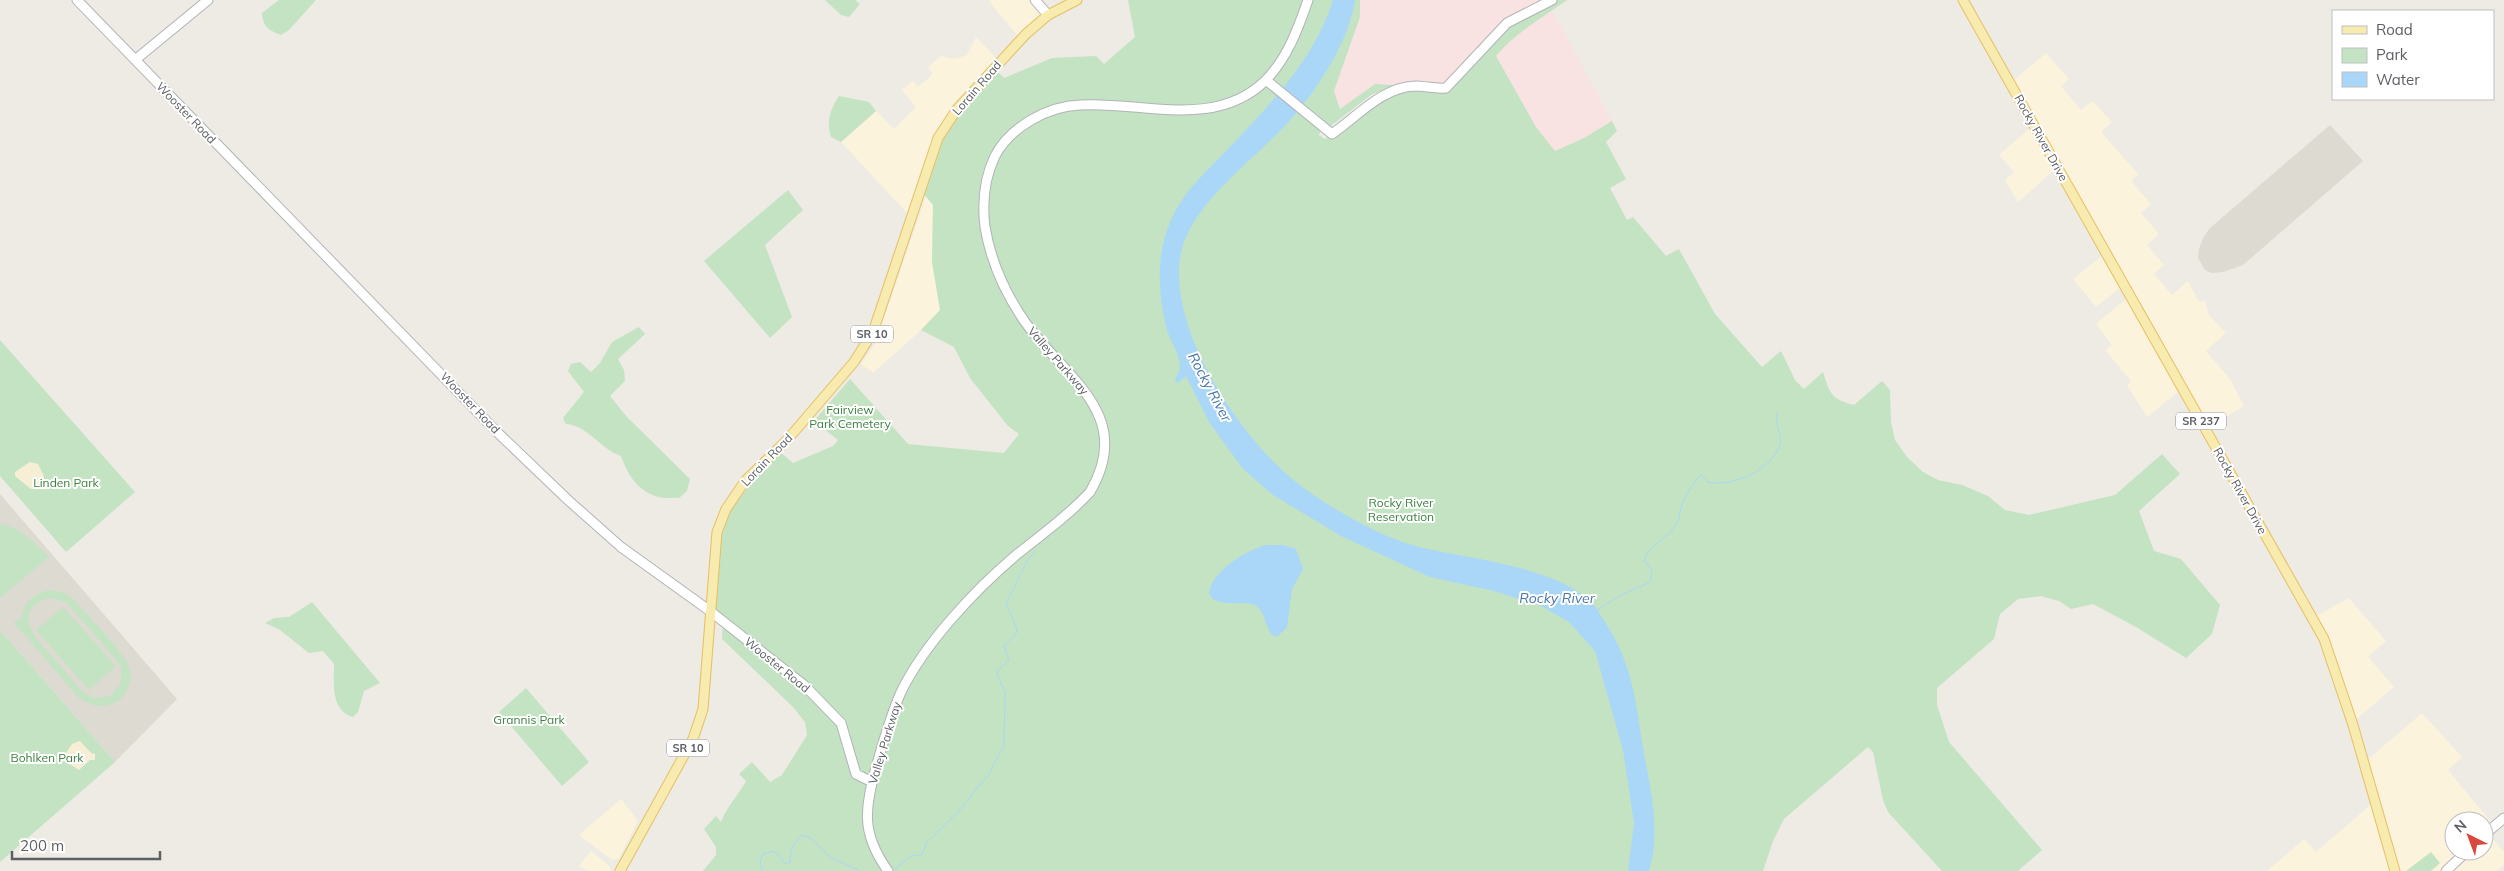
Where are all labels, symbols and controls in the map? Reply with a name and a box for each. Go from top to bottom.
legend [2332,10,2494,100]
text: Road [2376,20,2413,39]
text: Park [2376,45,2408,64]
street label: Lorain Road [949,57,1004,118]
text: Water [2376,70,2420,89]
street label: Wooster Road [153,79,219,147]
street label: Rocky River Drive [2011,92,2071,184]
street label: Valley Parkway [1025,324,1092,398]
road number: SR 10 [851,326,893,342]
water label: Rocky River [1184,349,1236,425]
street label: Wooster Road [437,369,503,437]
park label: Fairview Park Cemetery [809,402,891,431]
road number: SR 237 [2176,412,2226,430]
street label: Lorain Road [738,430,795,489]
street label: Rocky River Drive [2210,445,2270,537]
park label: Linden Park [33,475,100,490]
park label: Rocky River Reservation [1368,495,1434,524]
water label: Rocky River [1519,589,1596,607]
street label: Wooster Road [742,634,813,696]
street label: Valley Parkway [865,699,904,786]
park label: Grannis Park [493,712,566,727]
road number: SR 10 [667,740,709,756]
park label: Bohlken Park [11,750,84,765]
north arrow [2444,811,2494,861]
text: N [2450,816,2470,837]
scale bar [12,828,160,860]
text: 200 m [20,836,64,855]

